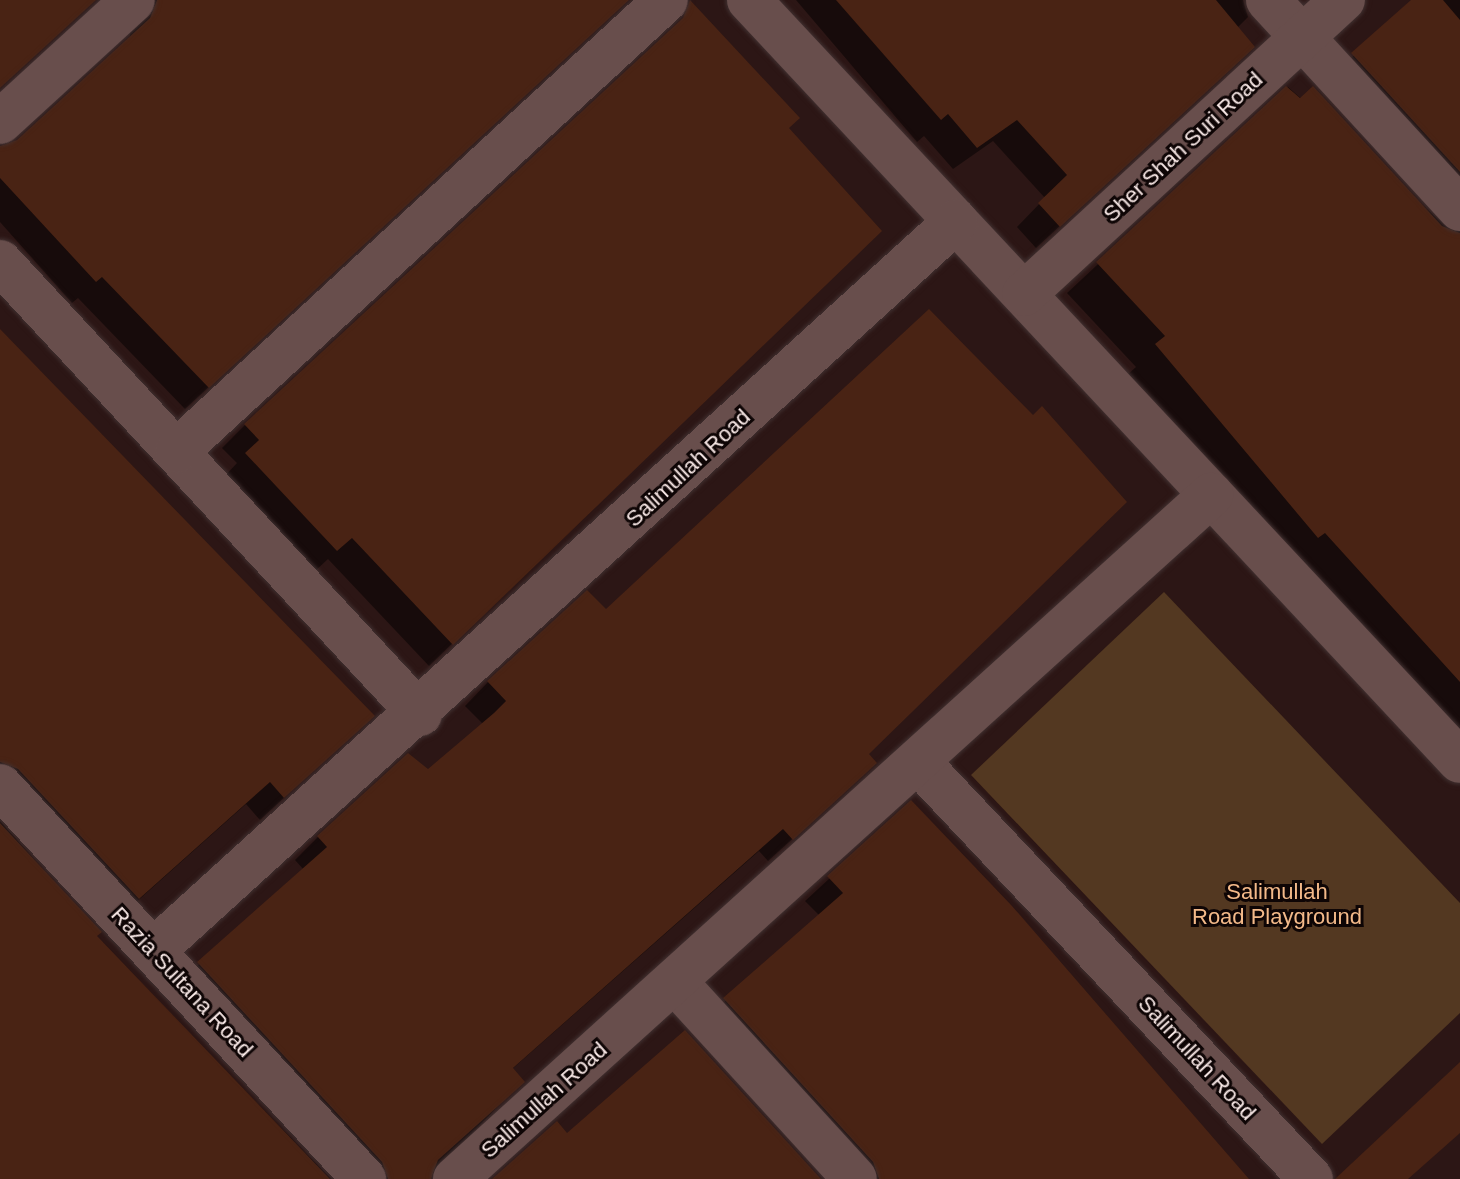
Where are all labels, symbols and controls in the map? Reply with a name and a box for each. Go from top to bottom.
street label: Sher Shah Suri Road [1098,66,1268,228]
street label: Salimullah Road [620,404,756,532]
park label: Salimullah Road Playground [1192,878,1362,930]
street label: Razia Sultana Road [106,901,258,1063]
street label: Salimullah Road [1133,990,1261,1126]
street label: Salimullah Road [476,1037,612,1163]

